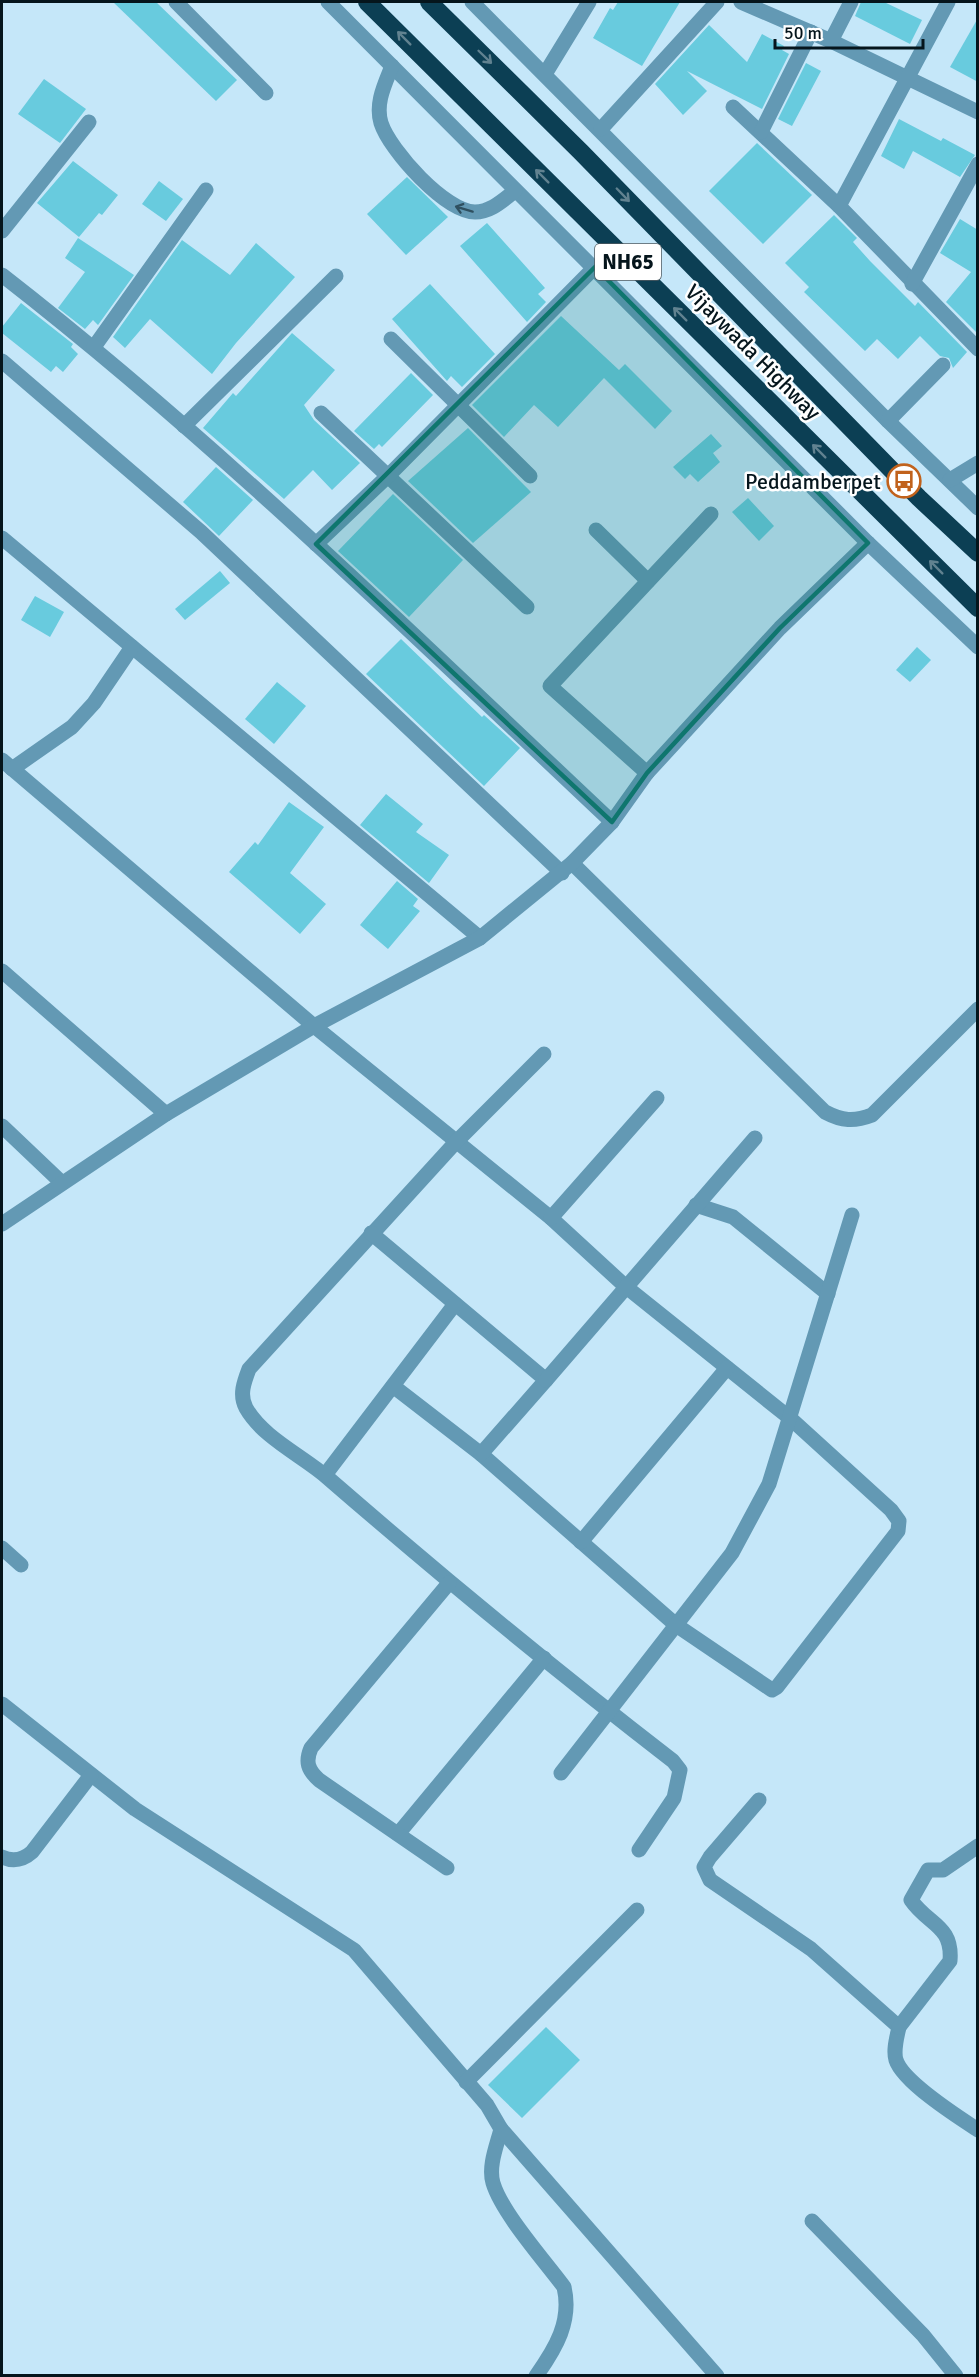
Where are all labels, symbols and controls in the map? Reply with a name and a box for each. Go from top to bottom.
scale bar [775,12,924,50]
text: 50 m [784,22,822,44]
one-way arrow [397,31,411,46]
one-way arrow [478,50,493,64]
one-way arrow [535,168,550,183]
one-way arrow [616,188,630,203]
one-way arrow [455,203,474,214]
road number: NH65 [595,244,661,280]
street label: Vijaywada Highway [679,278,827,426]
one-way arrow [673,306,688,321]
one-way arrow [811,444,826,458]
bus stop icon: Peddamberpet [886,463,922,499]
place label: Peddamberpet [745,468,881,495]
one-way arrow [929,560,944,575]

